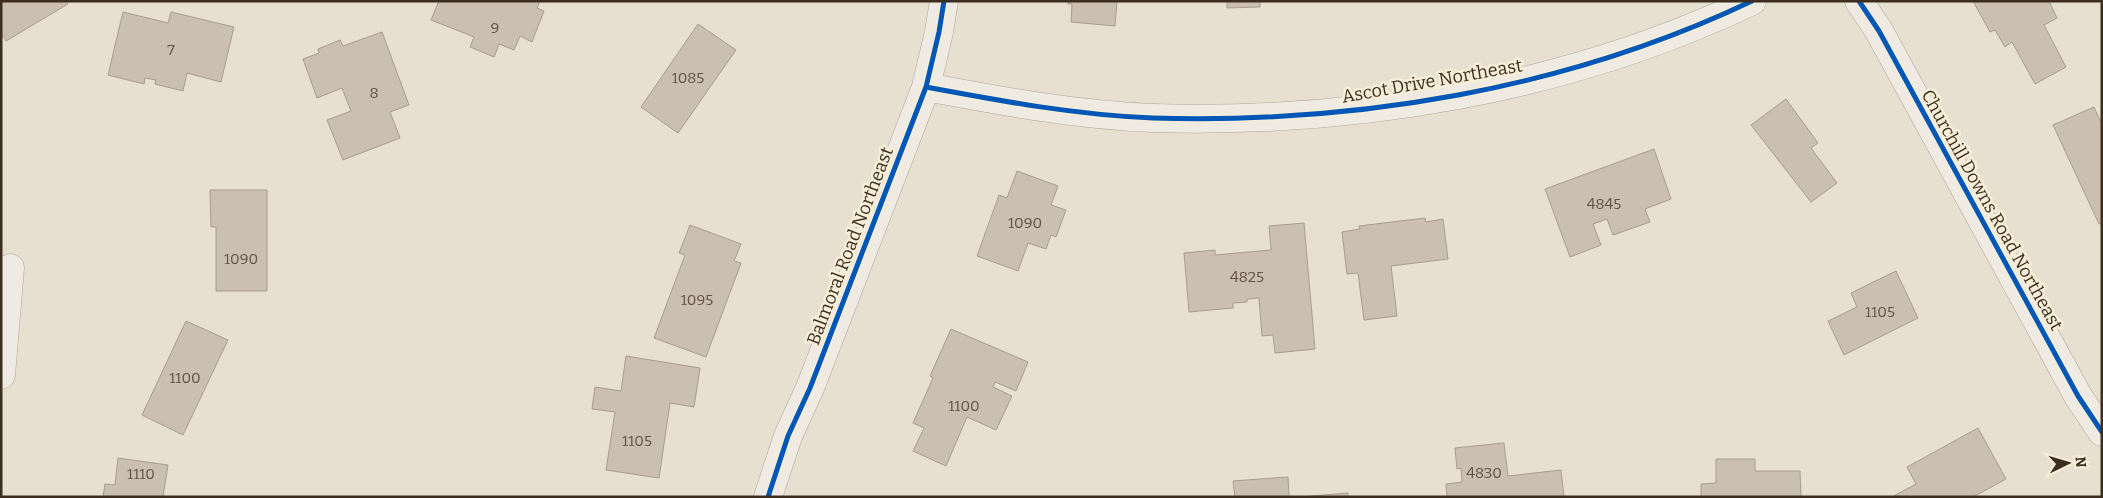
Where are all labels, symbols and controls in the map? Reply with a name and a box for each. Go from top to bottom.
house number: 9 [491,19,499,37]
house number: 7 [167,41,175,59]
street label: Ascot Drive Northeast [1340,54,1524,108]
house number: 1085 [672,69,704,87]
house number: 8 [369,84,379,102]
street label: Churchill Downs Road Northeast [1917,86,2068,335]
street label: Balmoral Road Northeast [802,143,898,348]
house number: 4845 [1587,195,1621,213]
house number: 1090 [1008,214,1042,232]
house number: 1090 [224,250,258,268]
house number: 4825 [1230,268,1264,286]
house number: 1095 [681,291,713,309]
house number: 1105 [1865,303,1895,321]
house number: 1100 [169,369,201,387]
house number: 1100 [948,397,980,415]
house number: 1105 [622,432,652,450]
north arrow [2043,438,2093,488]
text: N [2072,456,2089,468]
house number: 4830 [1466,464,1502,482]
house number: 1110 [127,465,155,483]

